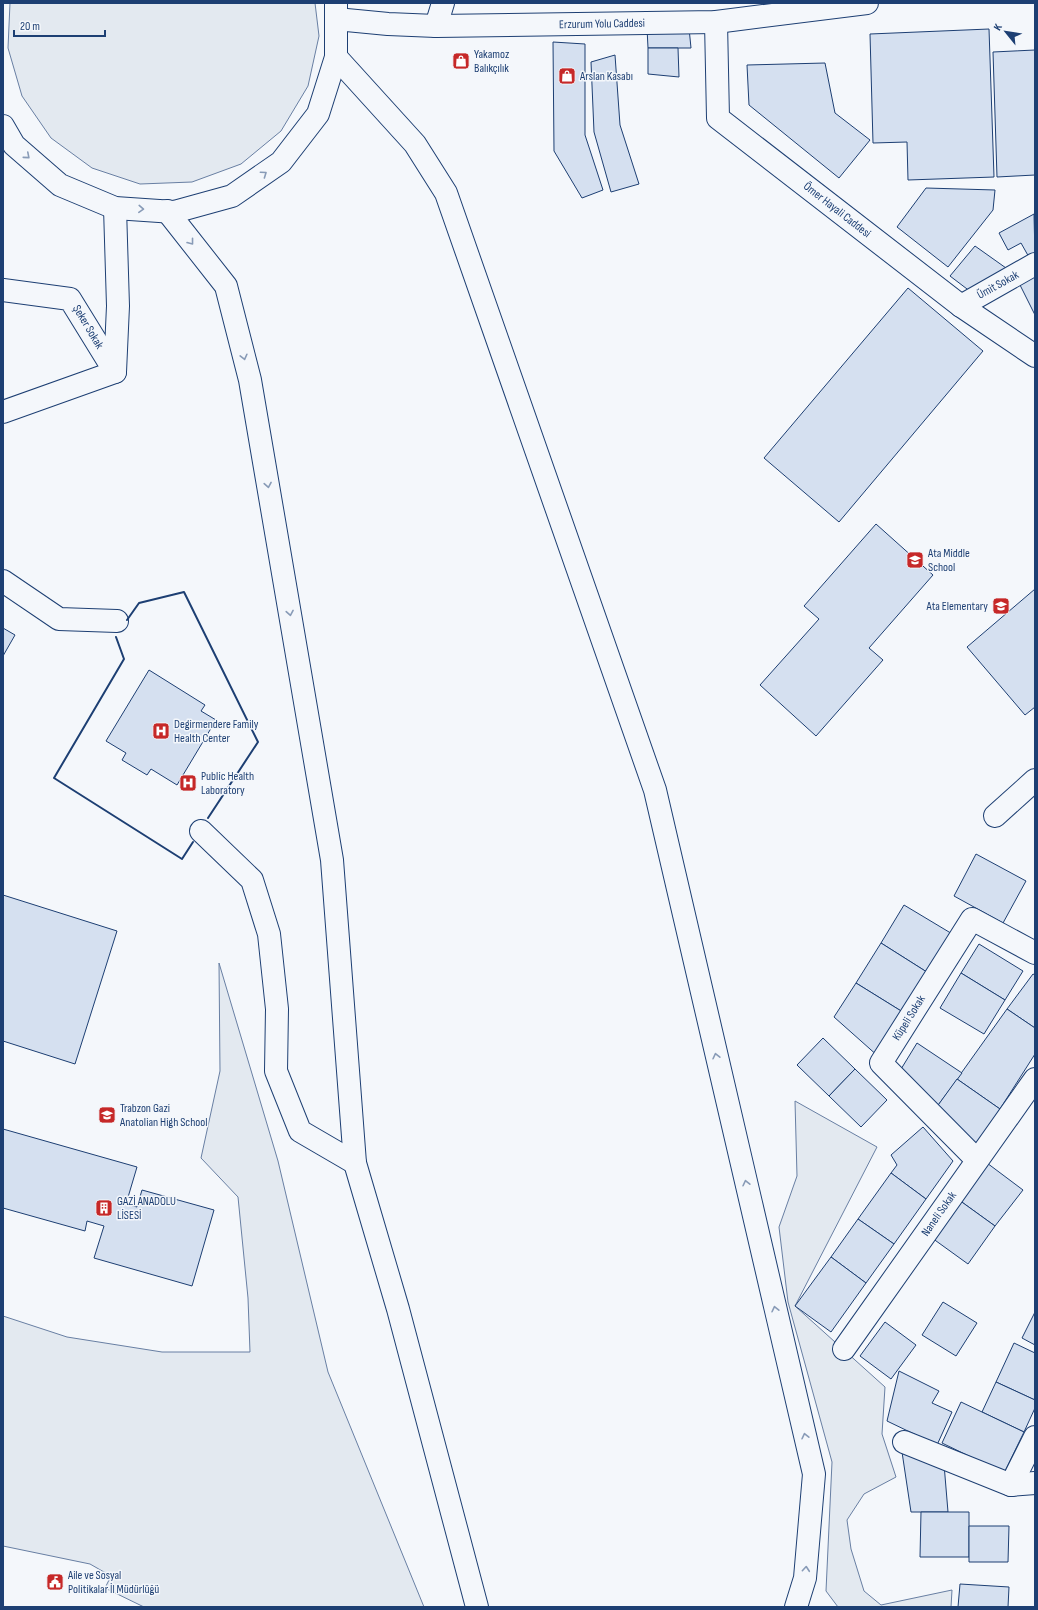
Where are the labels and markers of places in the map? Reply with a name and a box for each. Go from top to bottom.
place label: Yakamoz Balıkçılık [474,47,510,76]
shop icon: Yakamoz Balıkçılık [451,51,471,71]
shop icon: Arslan Kasabı [557,66,577,86]
place label: Arslan Kasabı [579,69,633,84]
place label: Ata Middle School [927,546,970,575]
school or university icon: Ata Middle School [905,550,925,570]
school or university icon: Ata Elementary [991,596,1011,616]
place label: Ata Elementary [926,599,988,614]
place label: Degirmendere Family Health Center [174,717,259,746]
hospital icon: Degirmendere Family Health Center [151,721,171,741]
place label: Public Health Laboratory [201,769,254,798]
hospital icon: Public Health Laboratory [178,773,198,793]
place label: Trabzon Gazi Anatolian High School [119,1101,207,1130]
school or university icon: Trabzon Gazi Anatolian High School [97,1105,117,1125]
place label: GAZİ ANADOLU LİSESİ [117,1194,176,1223]
building icon: GAZİ ANADOLU LİSESİ [94,1198,114,1218]
place label: Aile ve Sosyal Politikalar İl Müdürlüğü [67,1568,159,1597]
public building icon: Aile ve Sosyal Politikalar İl Müdürlüğü [45,1572,65,1592]

